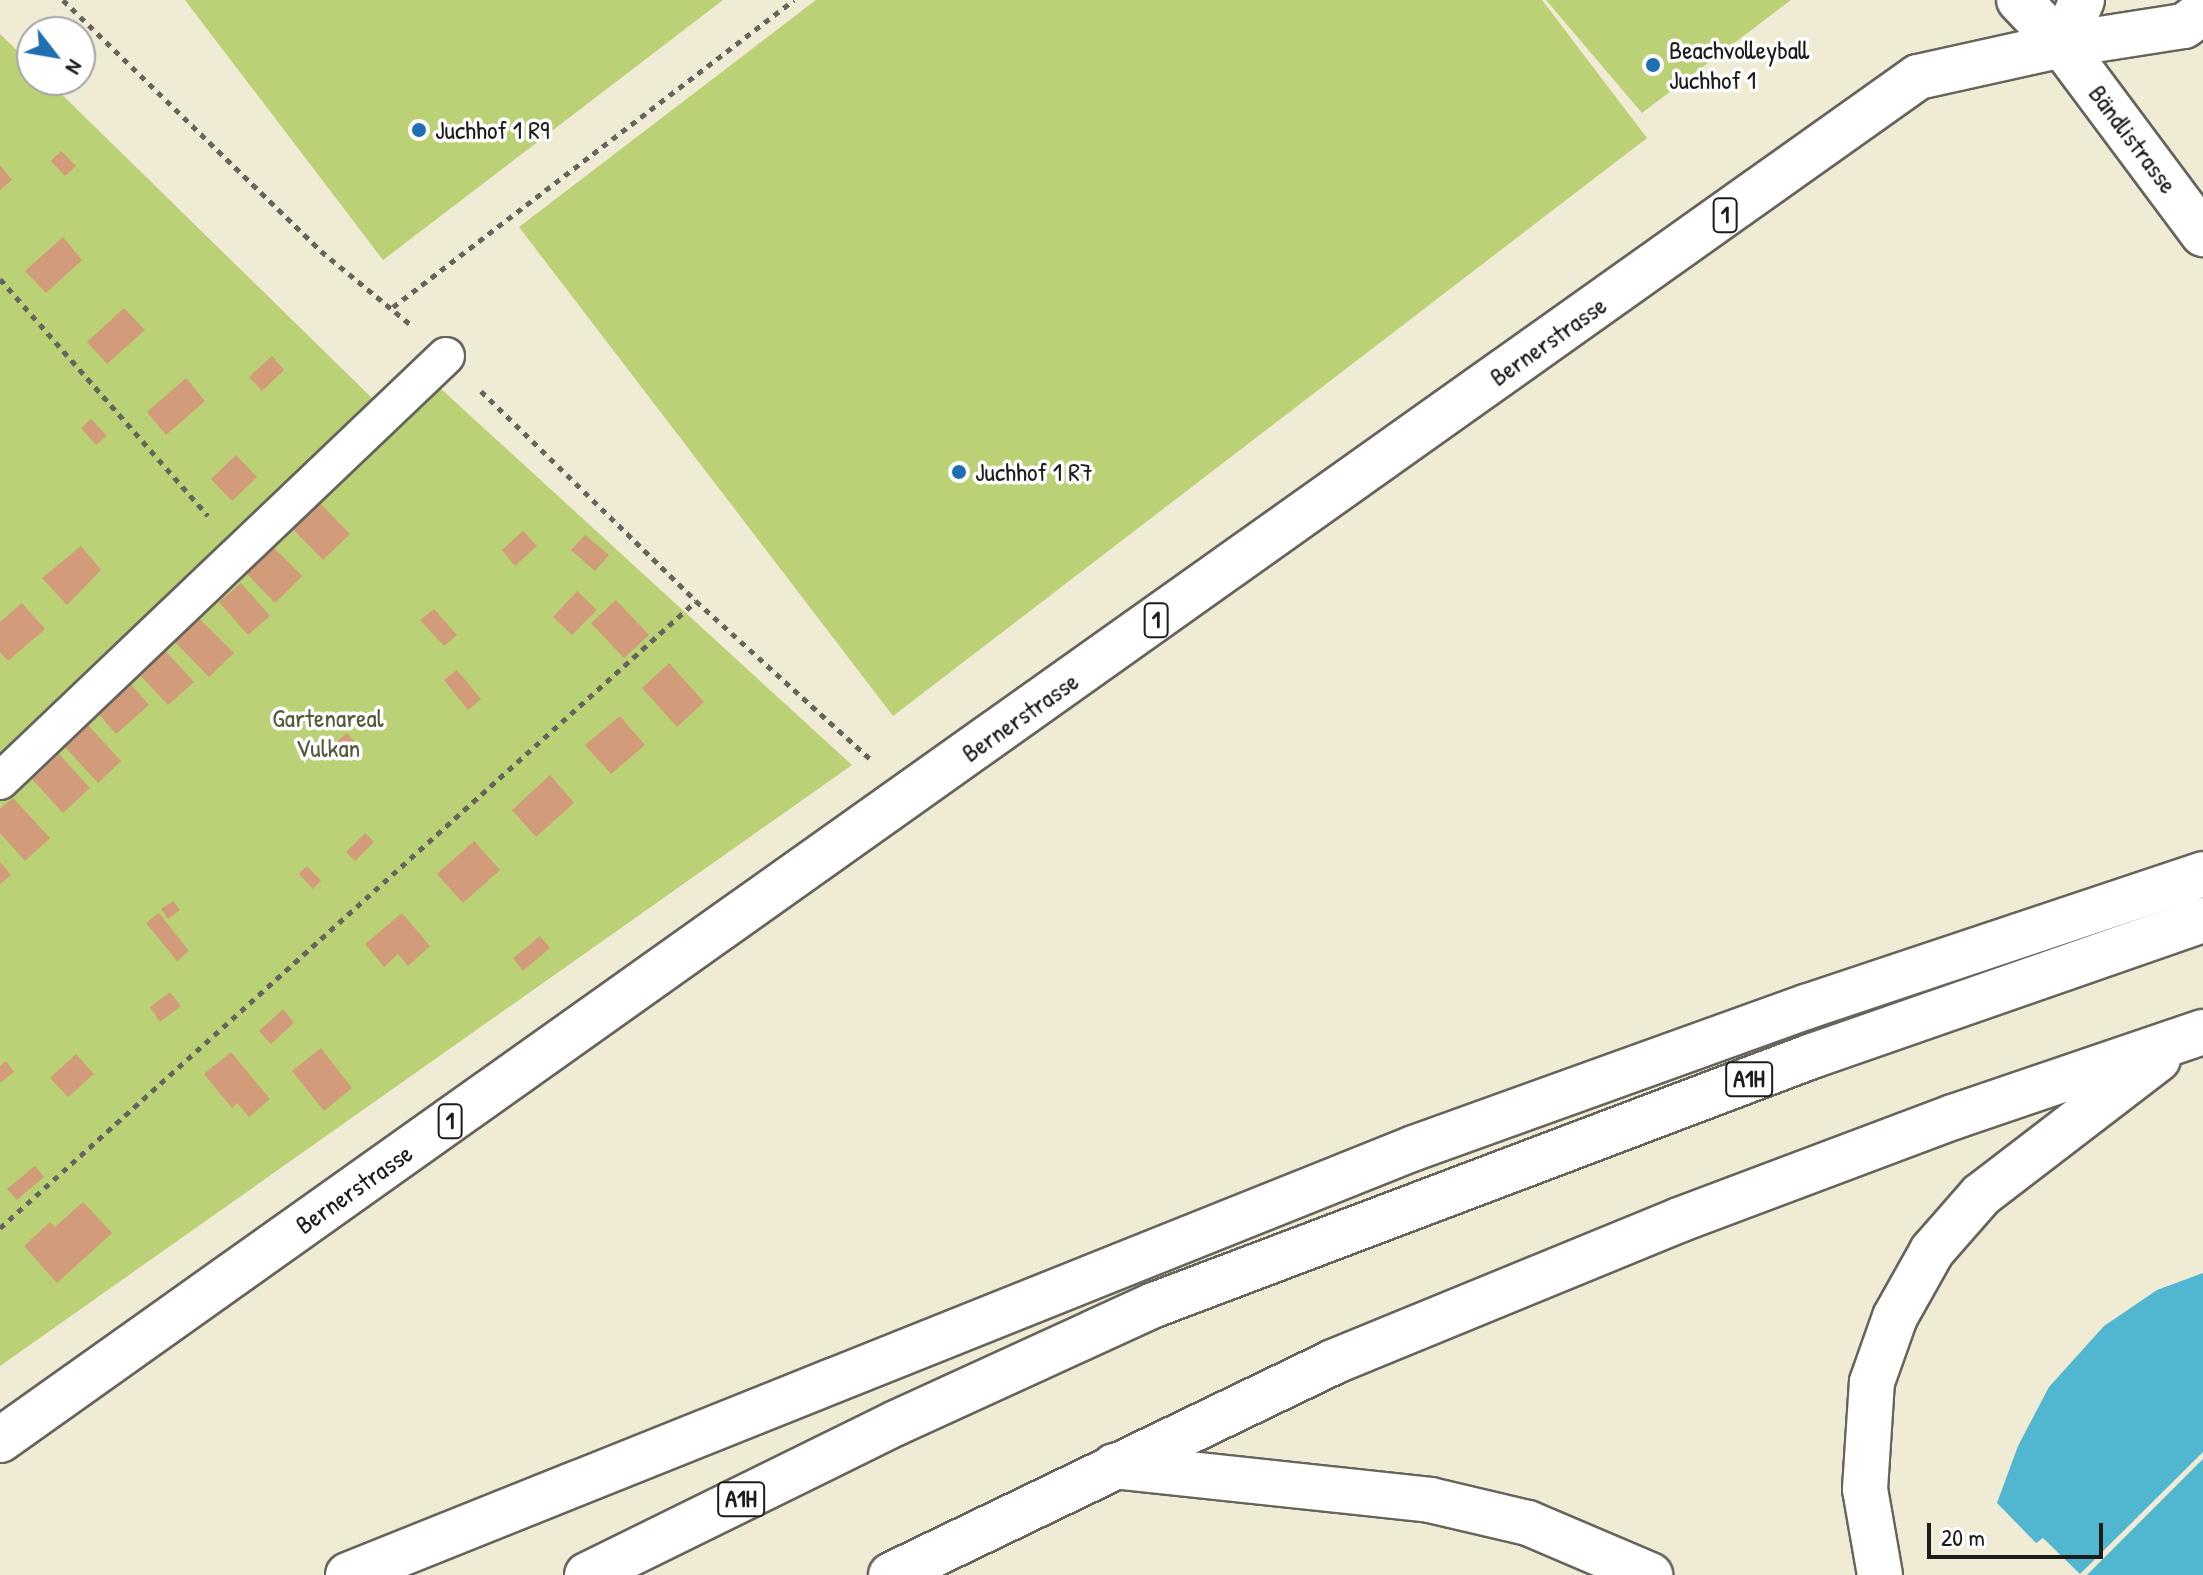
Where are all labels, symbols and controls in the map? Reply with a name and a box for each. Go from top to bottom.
north arrow [16,16,96,96]
place label: Beachvolleyball Juchhof 1 [1669,34,1809,96]
text: N [59,55,91,80]
marker: Beachvolleyball Juchhof 1 [1644,56,1662,74]
street label: Bändlistrasse [2082,79,2184,199]
place label: Juchhof 1 R9 [435,114,550,146]
marker: Juchhof 1 R9 [410,121,428,139]
road number: 1 [1711,195,1739,235]
street label: Bernerstrasse [1484,289,1612,393]
place label: Juchhof 1 R7 [975,456,1093,488]
marker: Juchhof 1 R7 [950,463,968,481]
road number: 1 [1142,600,1170,640]
street label: Bernerstrasse [956,665,1084,769]
park label: Gartenareal Vulkan [272,702,384,764]
road number: A1H [1725,1059,1773,1099]
road number: 1 [436,1101,464,1141]
street label: Bernerstrasse [290,1137,418,1241]
road number: A1H [717,1479,765,1519]
scale bar [1931,1507,2107,1557]
text: 20 m [1941,1521,1985,1553]

